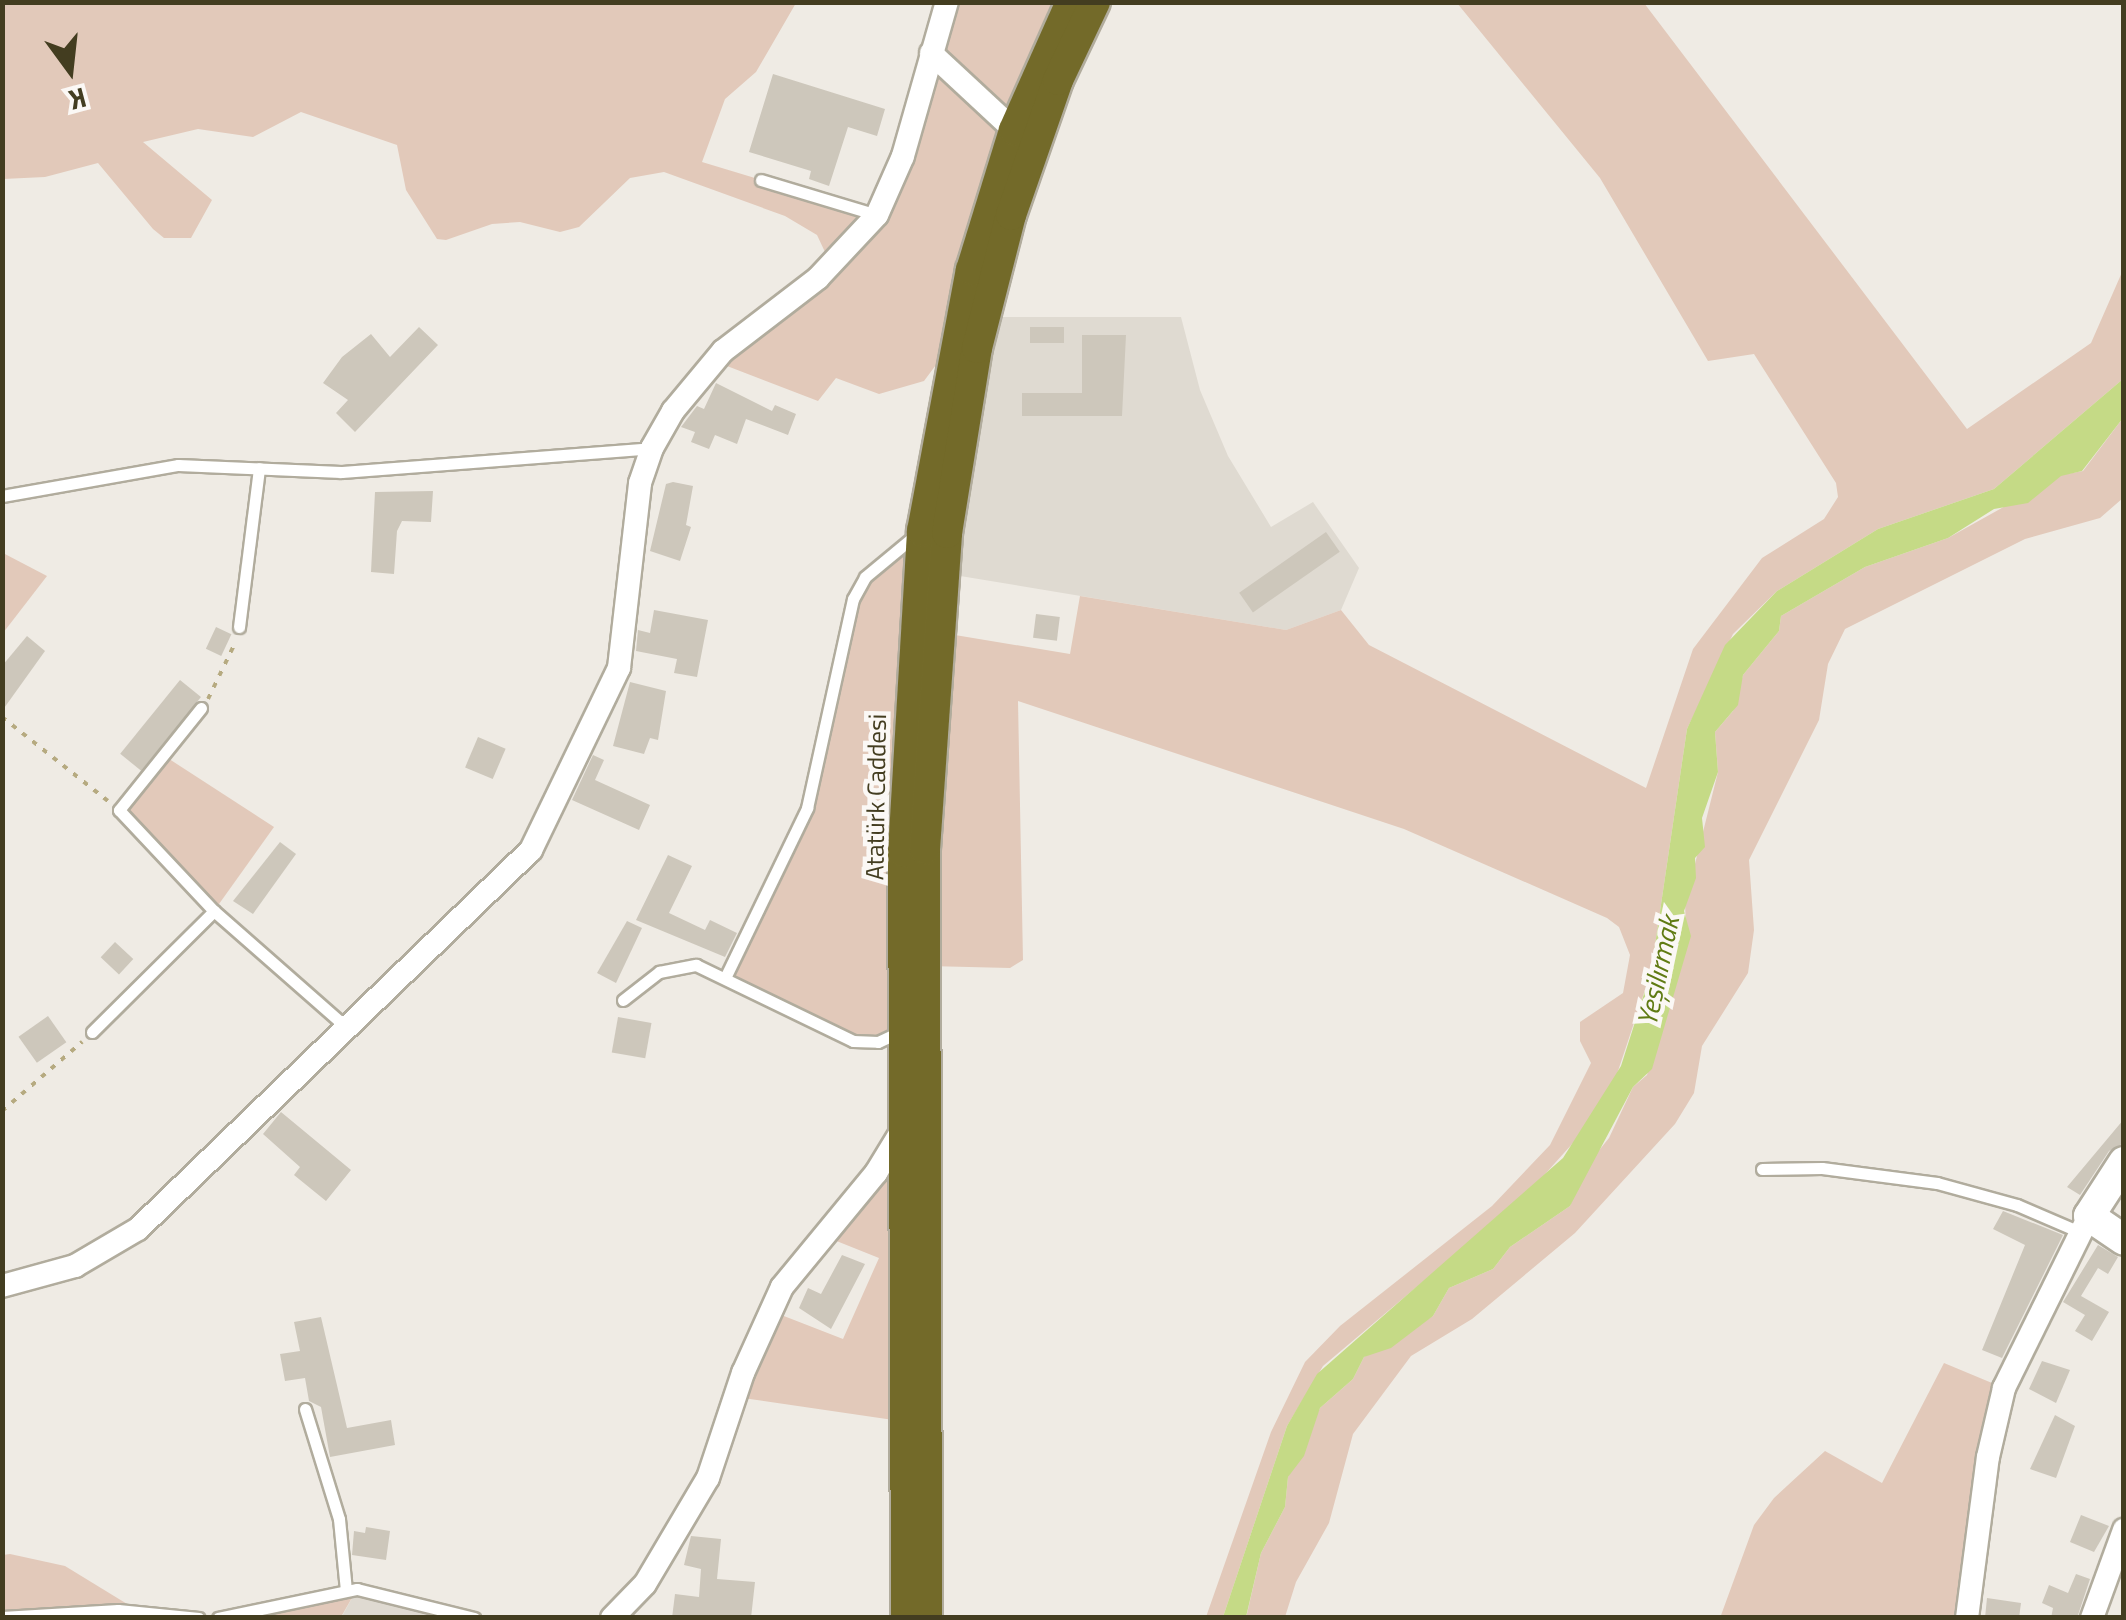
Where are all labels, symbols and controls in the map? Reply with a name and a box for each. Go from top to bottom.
north arrow [20,20,120,120]
text: K [64,77,91,122]
street label: Atatürk Caddesi [860,714,892,880]
water label: Yeşilırmak [1630,913,1686,1029]

